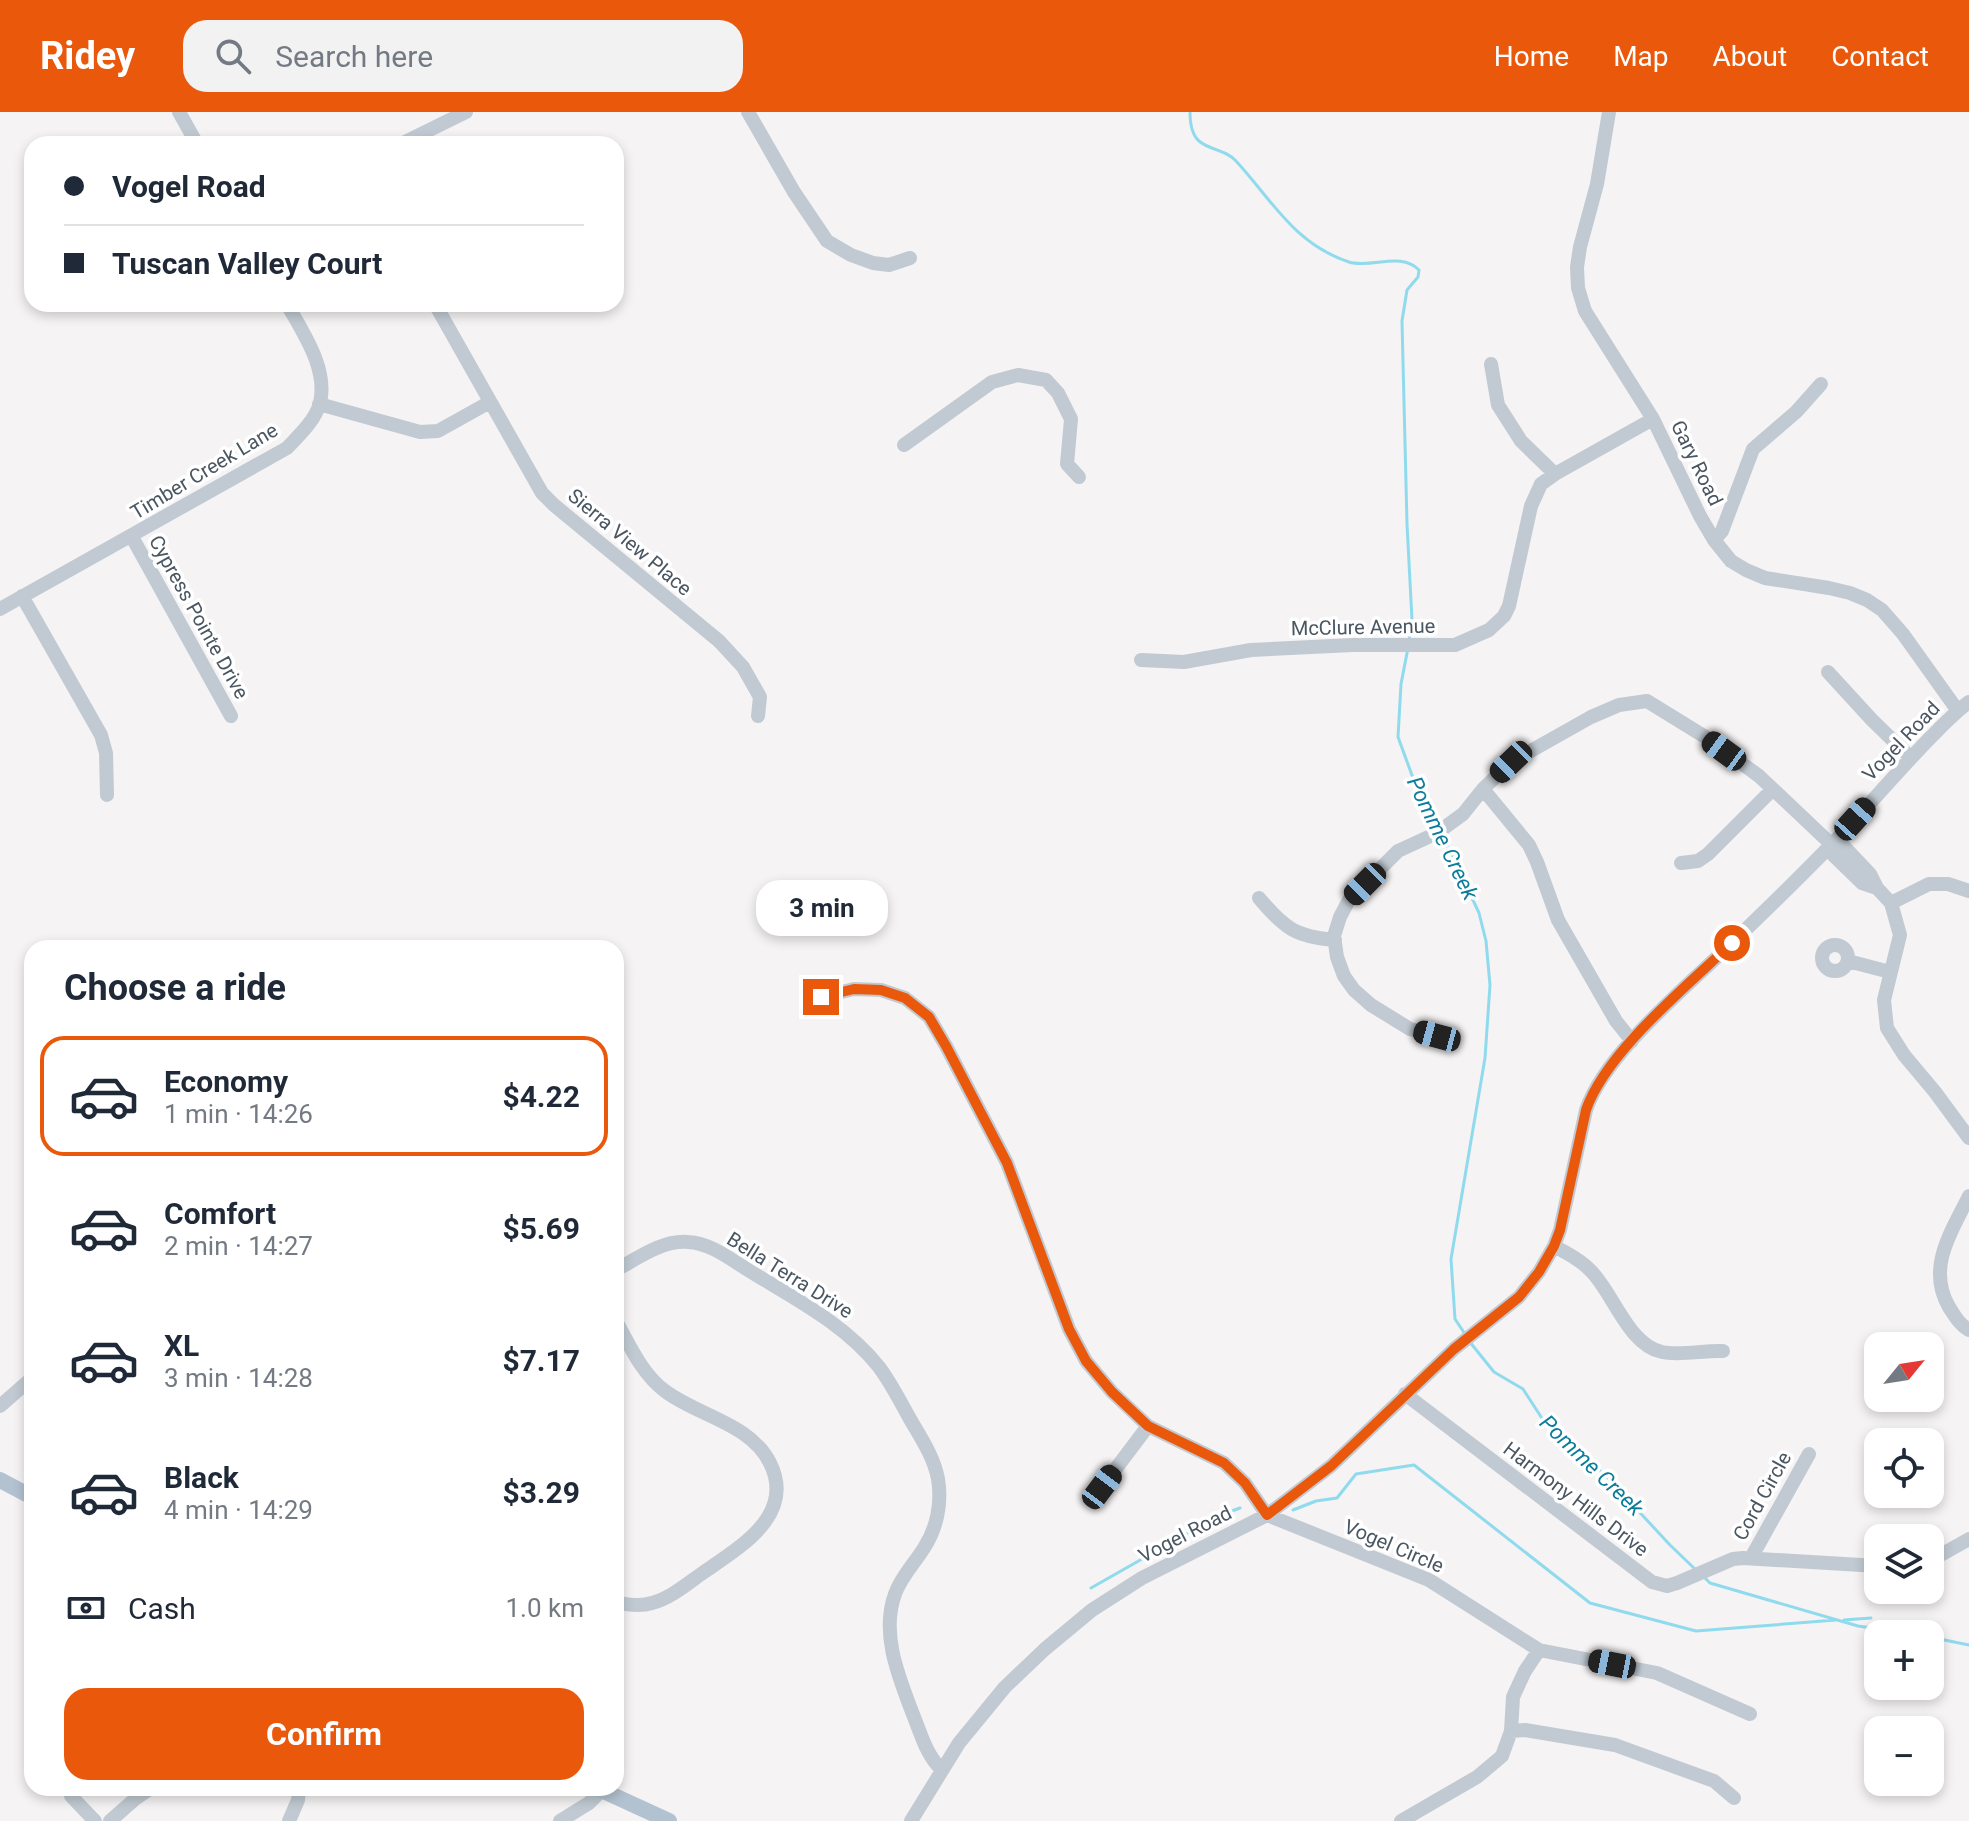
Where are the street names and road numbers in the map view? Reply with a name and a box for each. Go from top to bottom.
street label: Gary Road [1666,416,1728,510]
street label: Timber Creek Lane [126,418,282,524]
street label: Sierra View Place [563,483,697,601]
street label: Cypress Pointe Drive [144,531,254,703]
street label: McClure Avenue [1291,614,1435,640]
street label: Vogel Road [1857,696,1945,786]
street label: Bella Terra Drive [723,1227,857,1323]
street label: Harmony Hills Drive [1499,1437,1653,1561]
street label: Cord Circle [1728,1447,1796,1545]
street label: Vogel Road [1134,1500,1236,1568]
street label: Vogel Circle [1341,1514,1447,1578]

